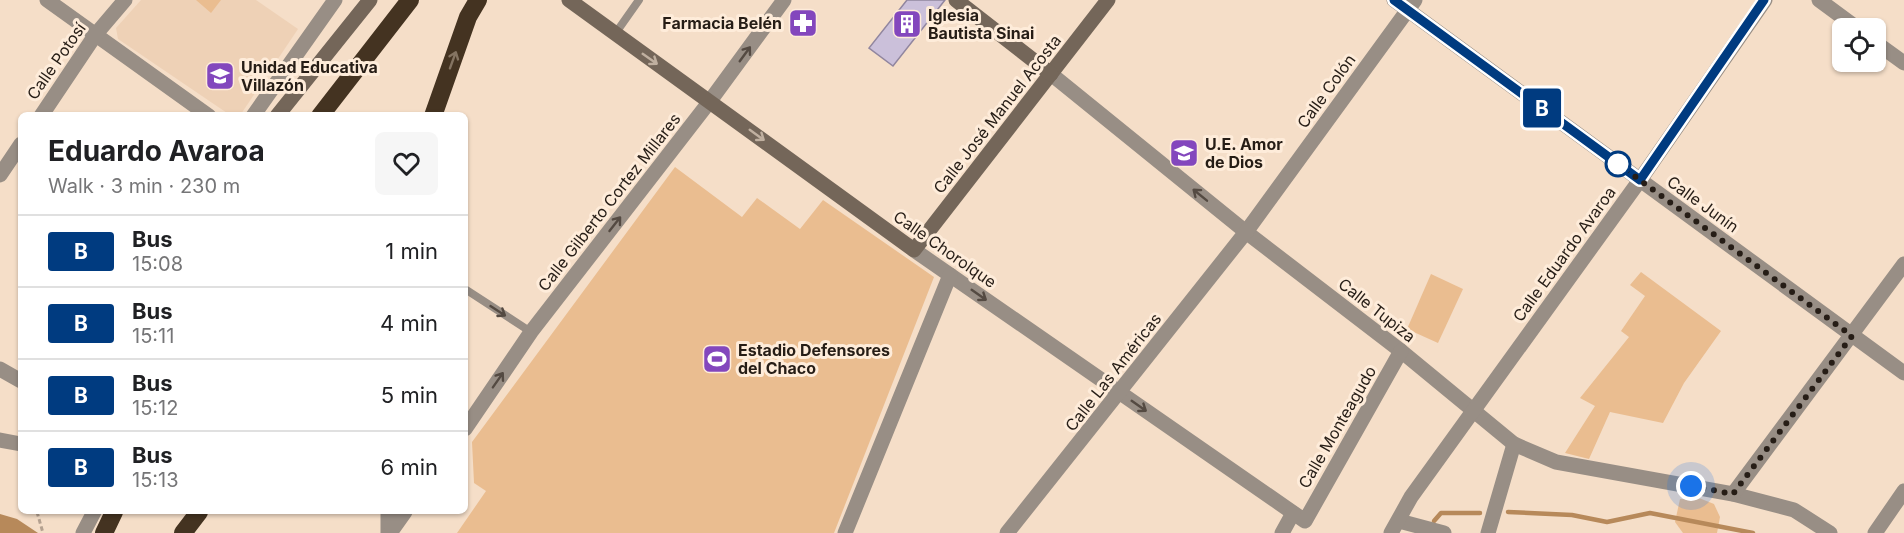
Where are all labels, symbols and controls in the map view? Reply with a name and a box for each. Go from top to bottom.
place label: Iglesia Bautista Sinai [928,5,1034,43]
pharmacy icon: Farmacia Belén [787,7,819,39]
building icon: Iglesia Bautista Sinai [891,8,923,40]
place label: Farmacia Belén [662,13,782,33]
map controls [1832,18,1886,72]
button: locate [1832,18,1886,72]
street label: Calle Potosí [22,19,90,103]
street label: Calle José Manuel Acosta [929,31,1065,197]
one-way arrow [738,46,751,62]
street label: Calle Colón [1293,50,1359,132]
one-way arrow [448,52,459,70]
one-way arrow [642,53,658,65]
place label: Unidad Educativa Villazón [241,57,378,95]
school or university icon: Unidad Educativa Villazón [204,60,236,92]
line badge: B [1522,88,1562,128]
text: B [1535,96,1549,121]
street label: Calle Gilberto Cortez Millares [533,109,685,295]
one-way arrow [749,129,765,142]
button: heart [375,132,438,195]
text: Eduardo Avaroa [48,134,265,168]
place label: U.E. Amor de Dios [1205,134,1283,172]
school or university icon: U.E. Amor de Dios [1168,137,1200,169]
unlabelled marker [1605,151,1631,177]
street label: Calle Junín [1663,171,1743,237]
text: Walk · 3 min · 230 m [48,174,240,198]
street label: Calle Eduardo Avaroa [1508,183,1620,325]
one-way arrow [1193,189,1209,202]
street label: Calle Chorolque [890,206,1000,292]
one-way arrow [608,217,621,233]
text: Bus [132,226,173,252]
text: 1 min [385,238,438,264]
text: B [74,239,88,264]
text: 15:08 [132,252,183,276]
street label: Calle Tupiza [1334,274,1420,346]
one-way arrow [970,289,987,301]
text: Bus [132,298,173,324]
one-way arrow [489,305,506,317]
street label: Calle Las Américas [1061,309,1165,435]
text: 4 min [380,310,438,336]
text: B [74,311,88,336]
text: 15:11 [132,324,174,348]
place label: Estadio Defensores del Chaco [738,340,890,378]
sports icon: Estadio Defensores del Chaco [701,343,733,375]
street label: Calle Monteagudo [1294,362,1380,492]
text: Bus [132,370,173,396]
one-way arrow [492,373,504,389]
text: 5 min [381,382,438,408]
text: B [74,383,88,408]
text: 15:12 [132,396,178,420]
one-way arrow [1130,400,1147,412]
text: Bus [132,442,173,468]
text: 6 min [381,454,438,480]
text: B [74,455,88,480]
text: 15:13 [132,468,179,492]
your location [1676,471,1706,501]

